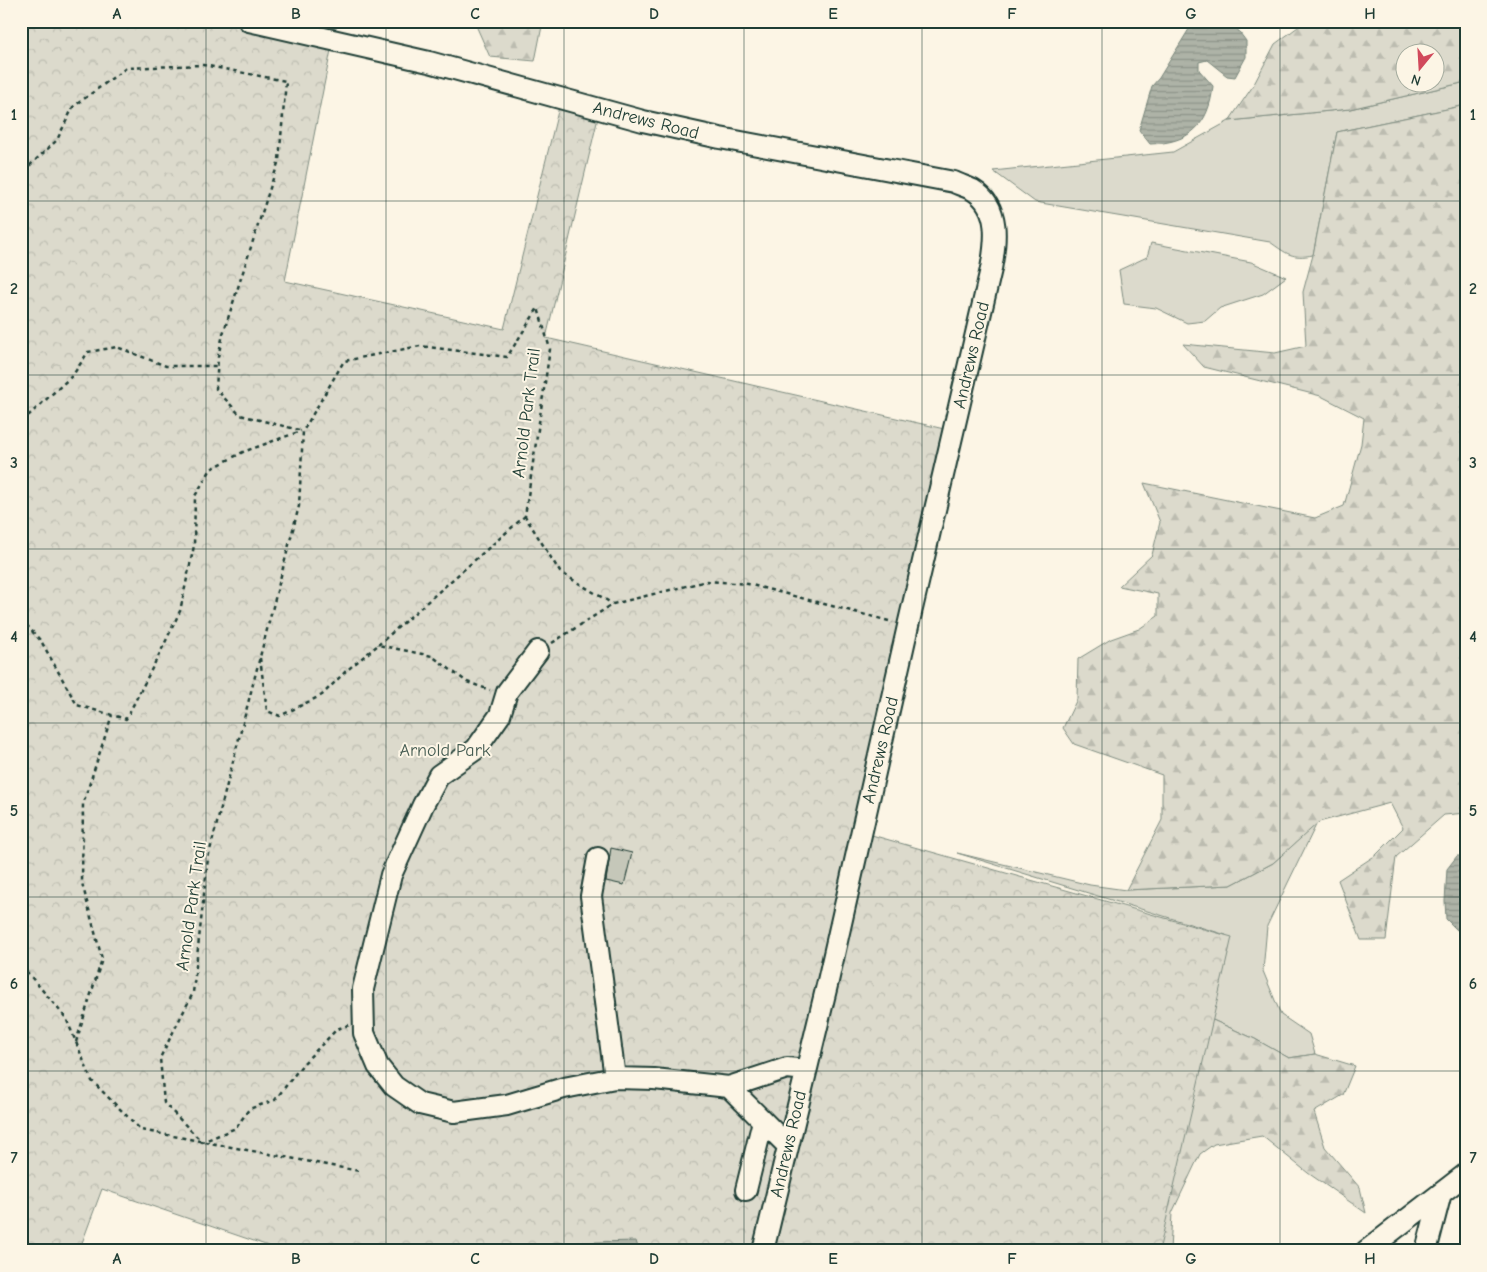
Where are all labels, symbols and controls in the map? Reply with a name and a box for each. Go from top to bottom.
text: A [113,5,122,23]
text: B [291,5,301,23]
text: C [470,5,480,23]
text: D [649,5,659,23]
text: E [828,5,838,23]
text: F [1007,5,1017,23]
text: G [1185,5,1197,23]
text: H [1364,5,1376,23]
north arrow [1394,42,1444,92]
text: N [1409,70,1423,89]
street label: Andrews Road [591,97,701,144]
text: 1 [11,106,17,124]
text: 1 [1470,106,1476,124]
text: 2 [10,280,18,298]
text: 2 [1469,280,1477,298]
street label: Andrews Road [949,300,994,411]
street label: Arnold Park Trail [508,347,545,479]
text: 3 [10,454,18,472]
text: 3 [1469,454,1477,472]
text: 4 [10,628,18,646]
text: 4 [1469,628,1477,646]
street label: Andrews Road [858,695,903,806]
park label: Arnold Park [399,740,491,761]
text: 5 [10,802,18,820]
text: 5 [1469,802,1477,820]
street label: Arnold Park Trail [172,840,211,972]
text: 6 [10,975,18,993]
text: 6 [1469,975,1477,993]
street label: Andrews Road [766,1089,811,1200]
text: 7 [10,1149,18,1167]
text: 7 [1469,1149,1477,1167]
text: A [113,1250,122,1268]
text: B [291,1250,301,1268]
text: C [470,1250,480,1268]
text: D [649,1250,659,1268]
text: E [828,1250,838,1268]
text: F [1007,1250,1017,1268]
text: G [1185,1250,1197,1268]
text: H [1364,1250,1376,1268]

